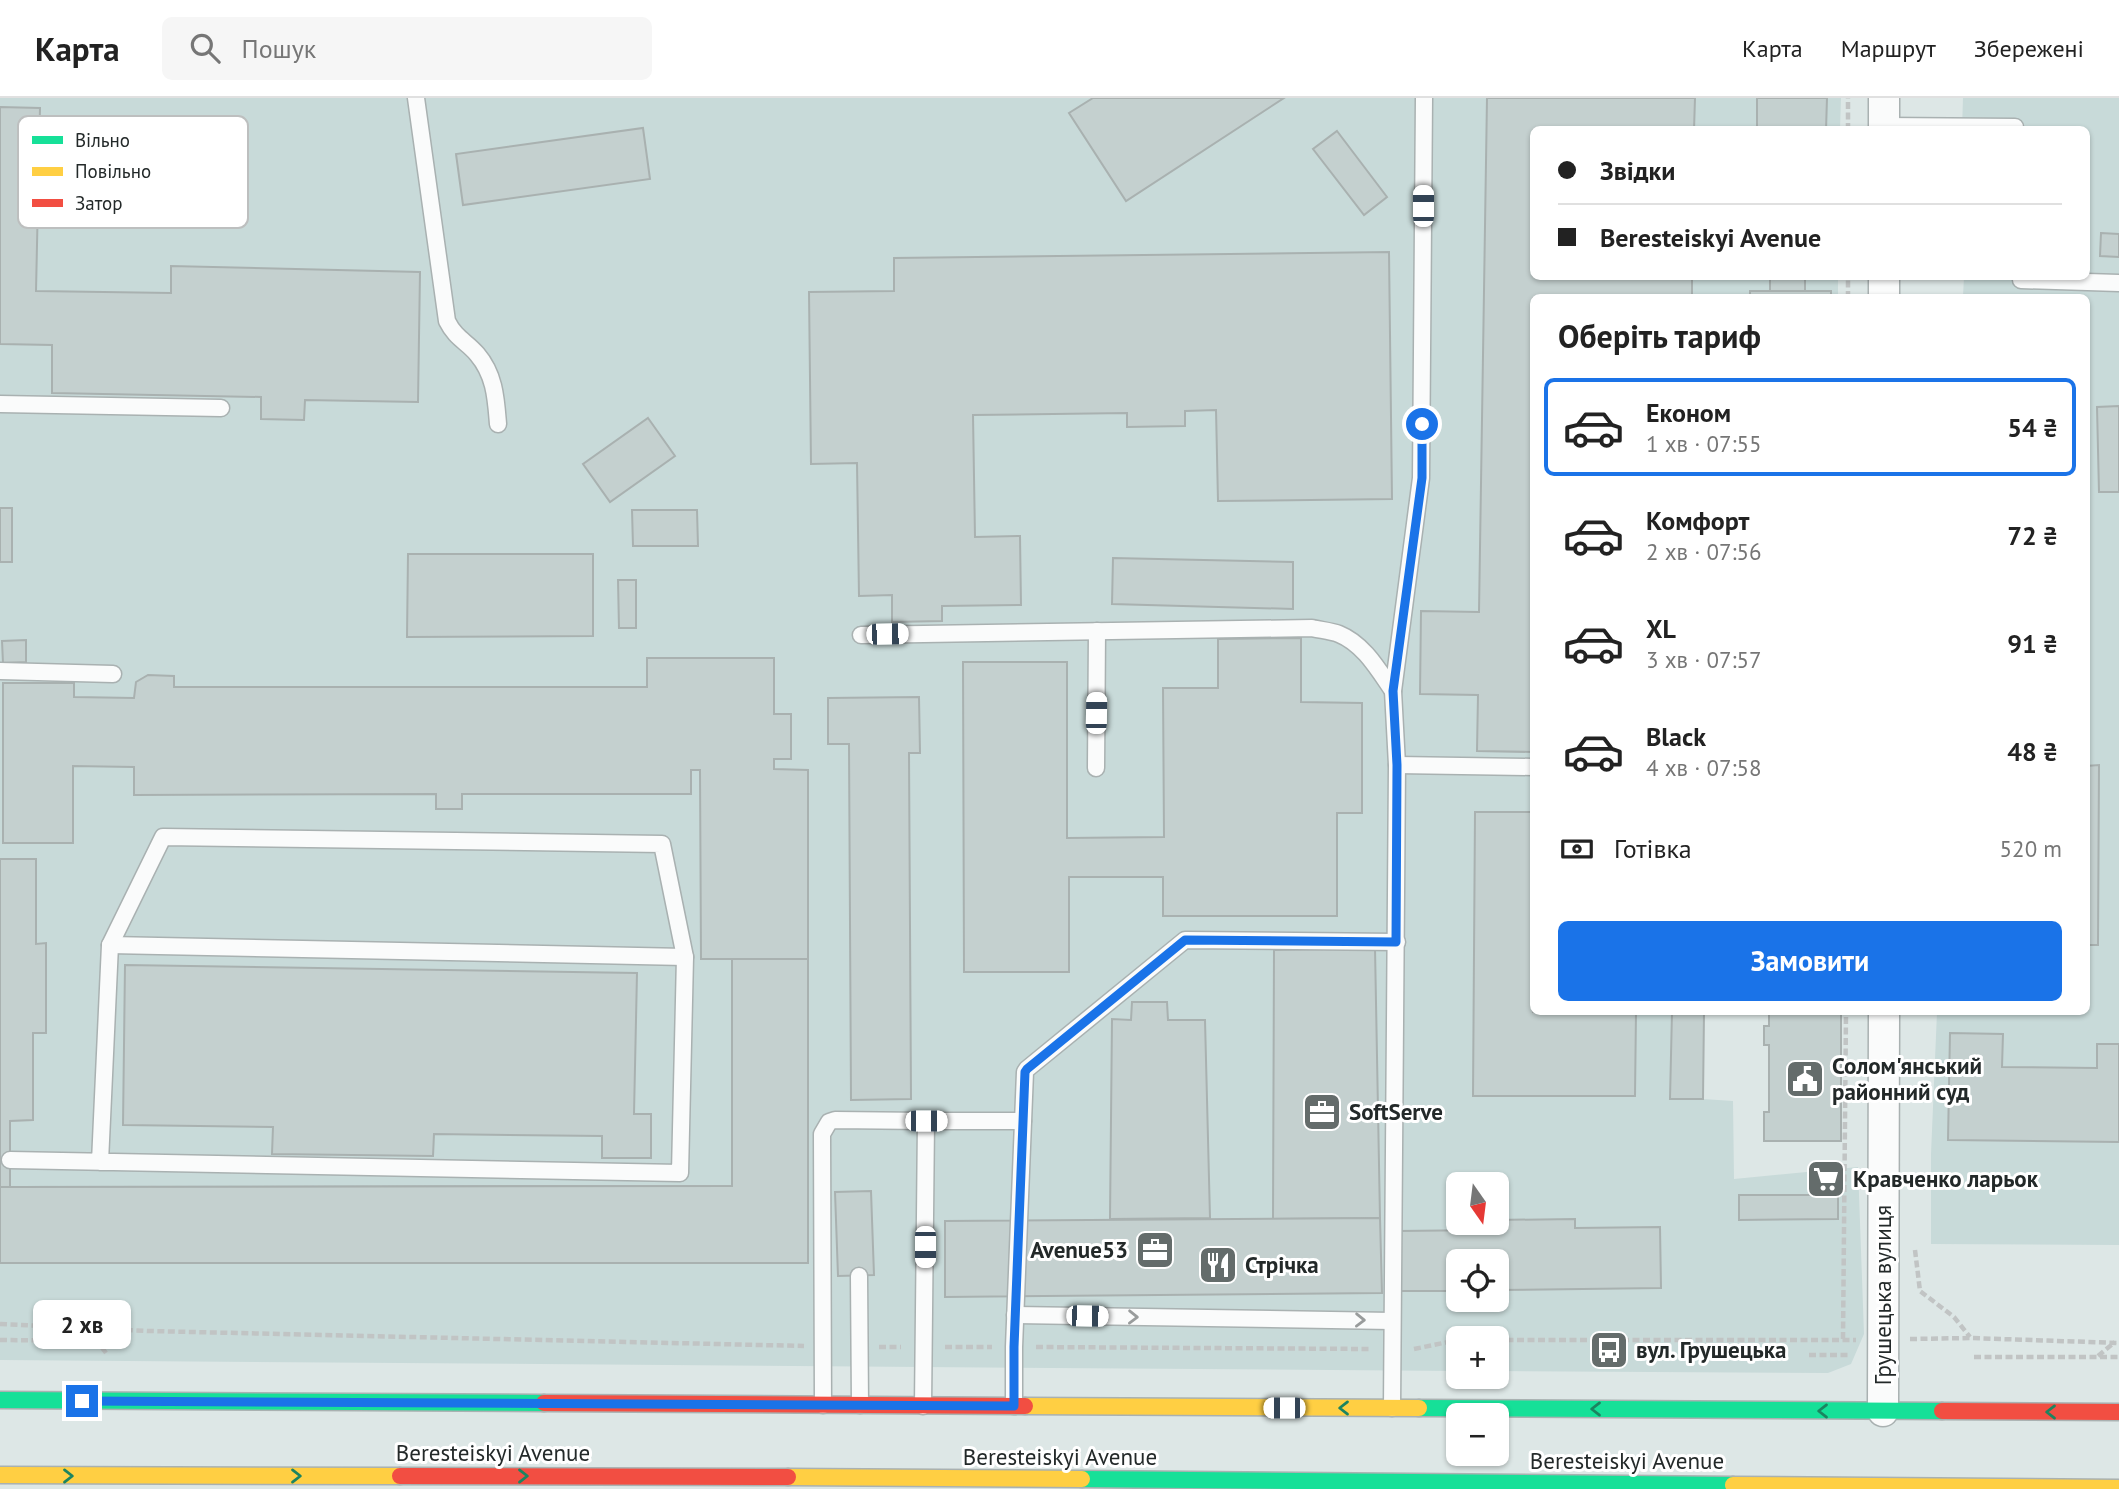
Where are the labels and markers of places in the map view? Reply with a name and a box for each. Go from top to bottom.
place label: Солом'янський районний суд [1832,1051,1982,1106]
public building icon: Солом'янський районний суд [1784,1058,1826,1100]
office icon: SoftServe [1301,1091,1343,1133]
place label: SoftServe [1349,1097,1443,1126]
supermarket icon: Кравченко ларьок [1805,1158,1847,1200]
place label: Кравченко ларьок [1853,1164,2039,1193]
office icon: Avenue53 [1134,1229,1176,1271]
place label: Avenue53 [1030,1235,1128,1264]
restaurant icon: Стрічка [1197,1244,1239,1286]
place label: Стрічка [1245,1250,1319,1279]
bus stop icon: вул. Грушецька [1588,1329,1630,1371]
place label: вул. Грушецька [1636,1335,1787,1364]

